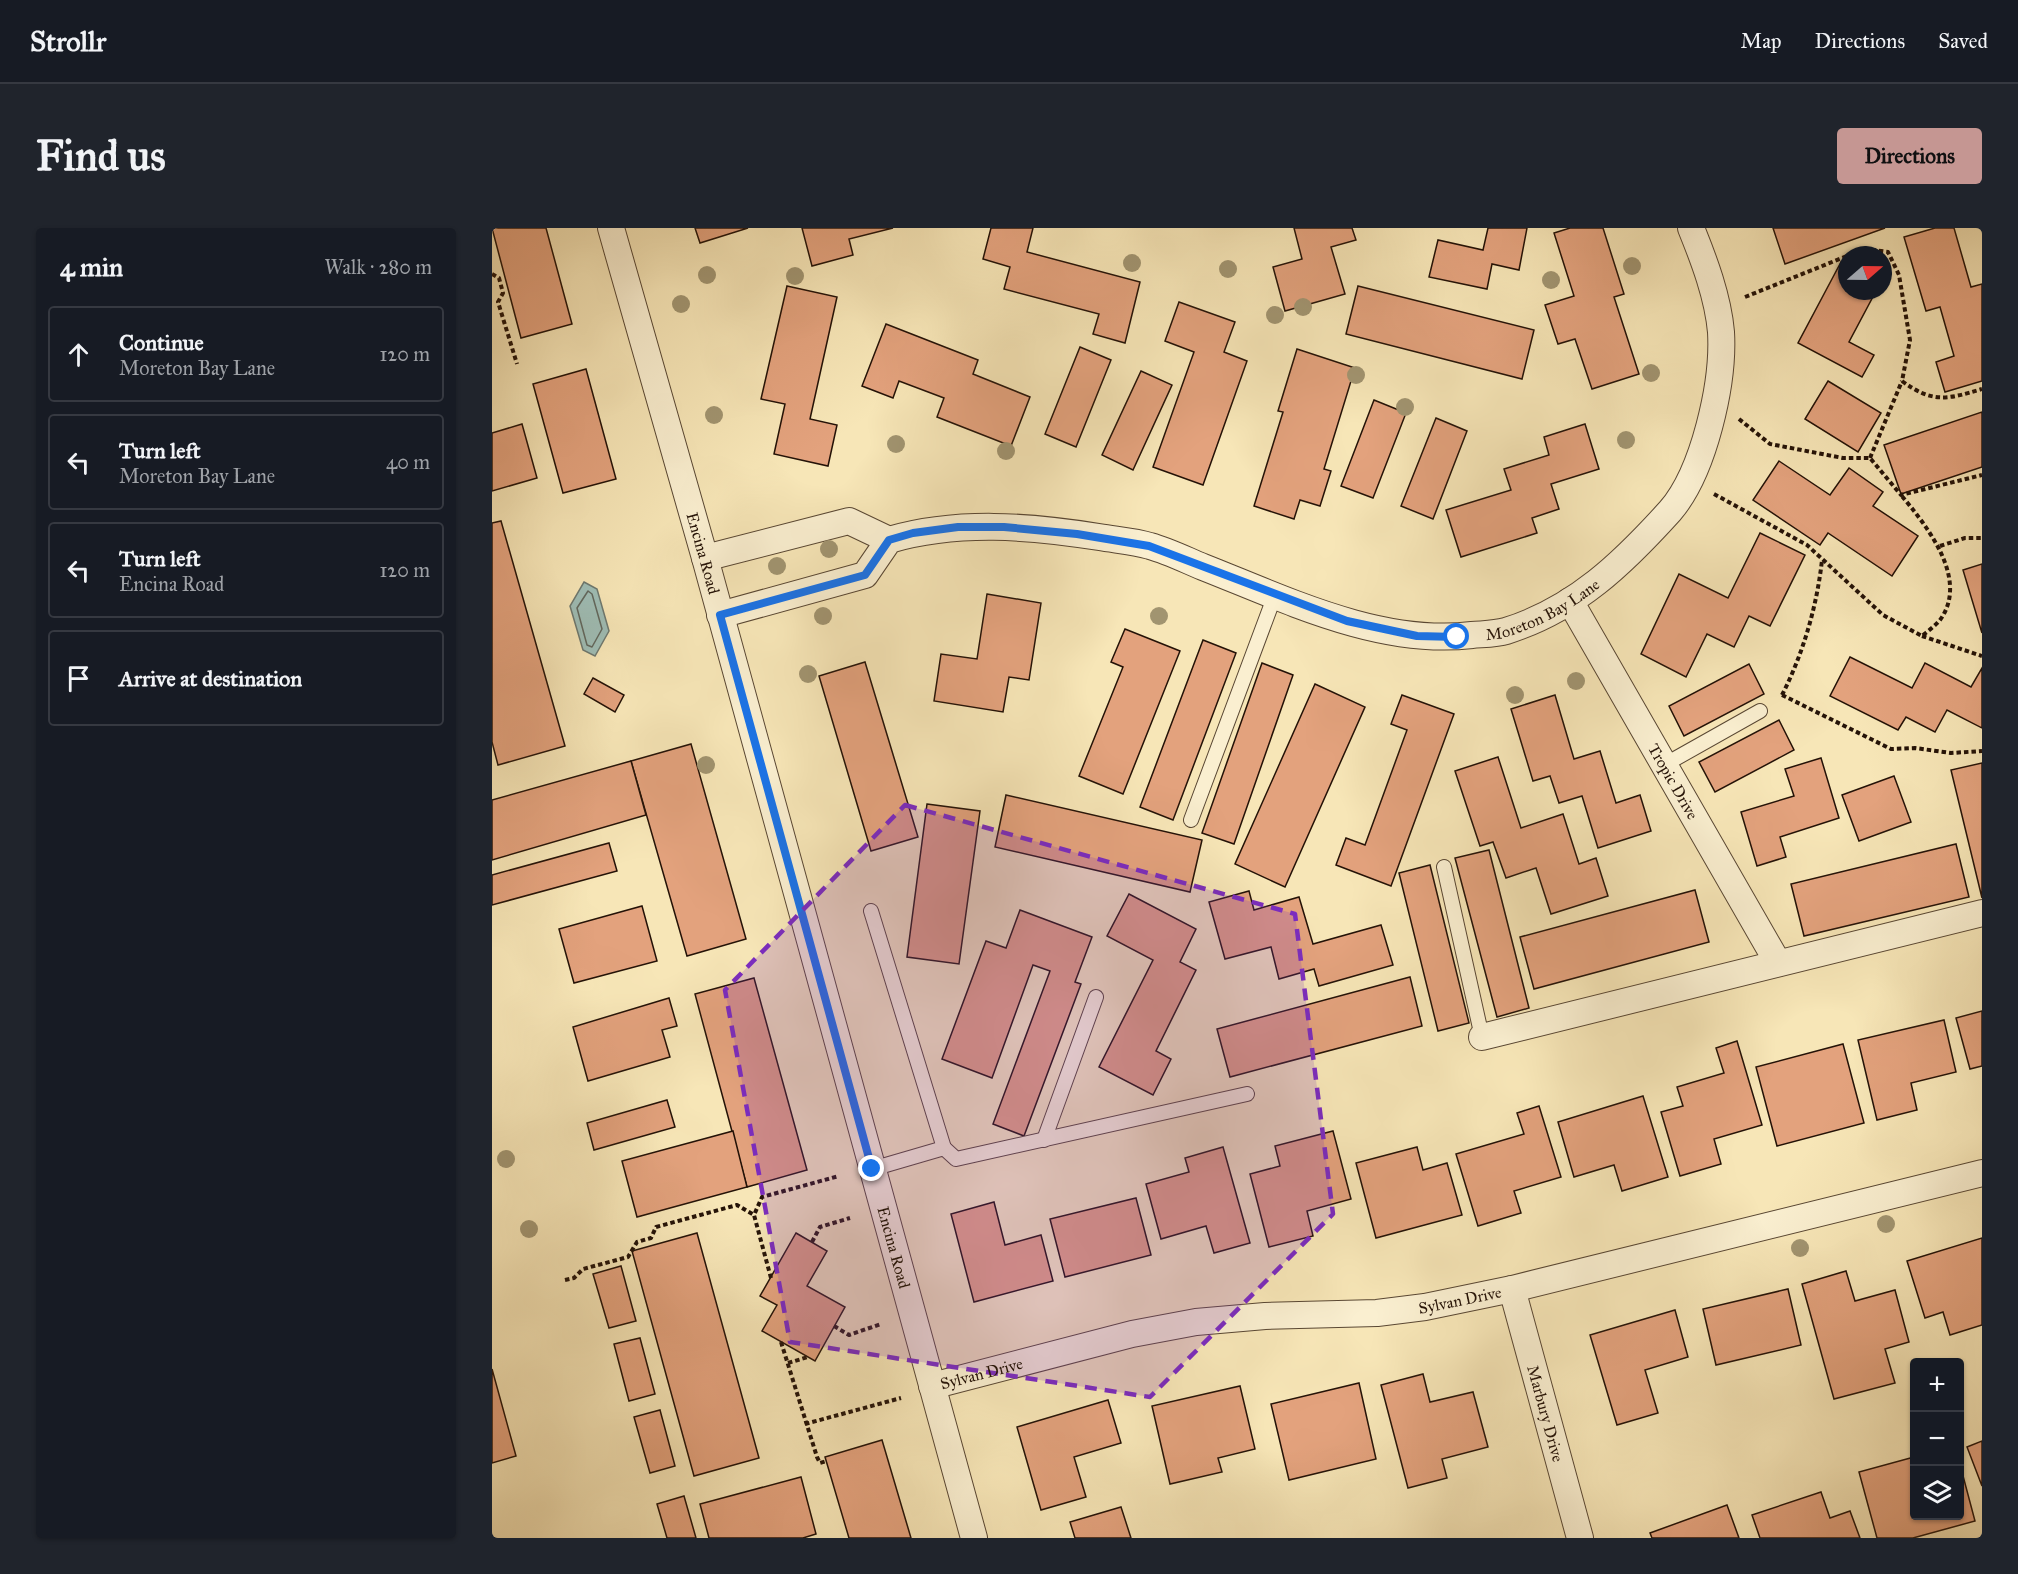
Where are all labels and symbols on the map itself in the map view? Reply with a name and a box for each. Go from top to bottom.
north arrow [1838,246,1892,300]
street label: Encina Road [682,510,723,596]
street label: Moreton Bay Lane [1484,575,1604,644]
route start [1443,623,1469,649]
street label: Tropic Drive [1644,740,1703,823]
route end [858,1155,884,1181]
street label: Encina Road [873,1204,914,1291]
street label: Sylvan Drive [1417,1282,1503,1318]
street label: Sylvan Drive [938,1354,1025,1393]
street label: Marbury Drive [1523,1363,1568,1464]

